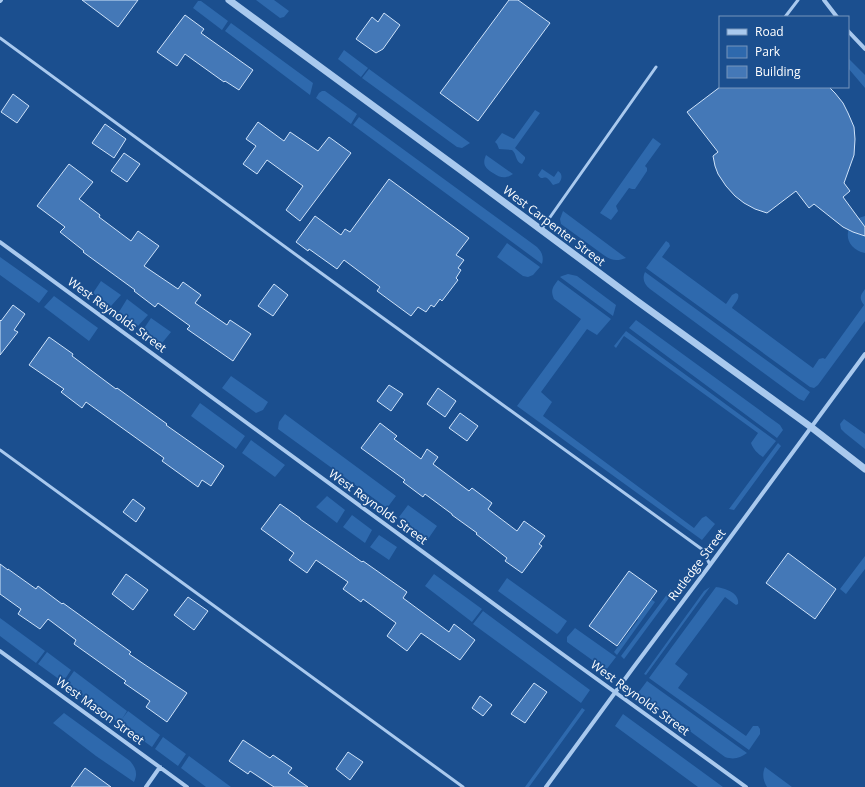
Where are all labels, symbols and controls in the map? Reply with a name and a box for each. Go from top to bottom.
legend [719,16,849,88]
text: Road [755,23,784,40]
text: Park [755,43,781,60]
text: Building [755,63,801,80]
street label: West Carpenter Street [500,181,609,270]
street label: West Reynolds Street [64,273,170,356]
street label: West Reynolds Street [325,465,431,548]
street label: Rutledge Street [664,525,729,604]
street label: West Reynolds Street [587,656,693,739]
street label: West Mason Street [53,673,148,748]

